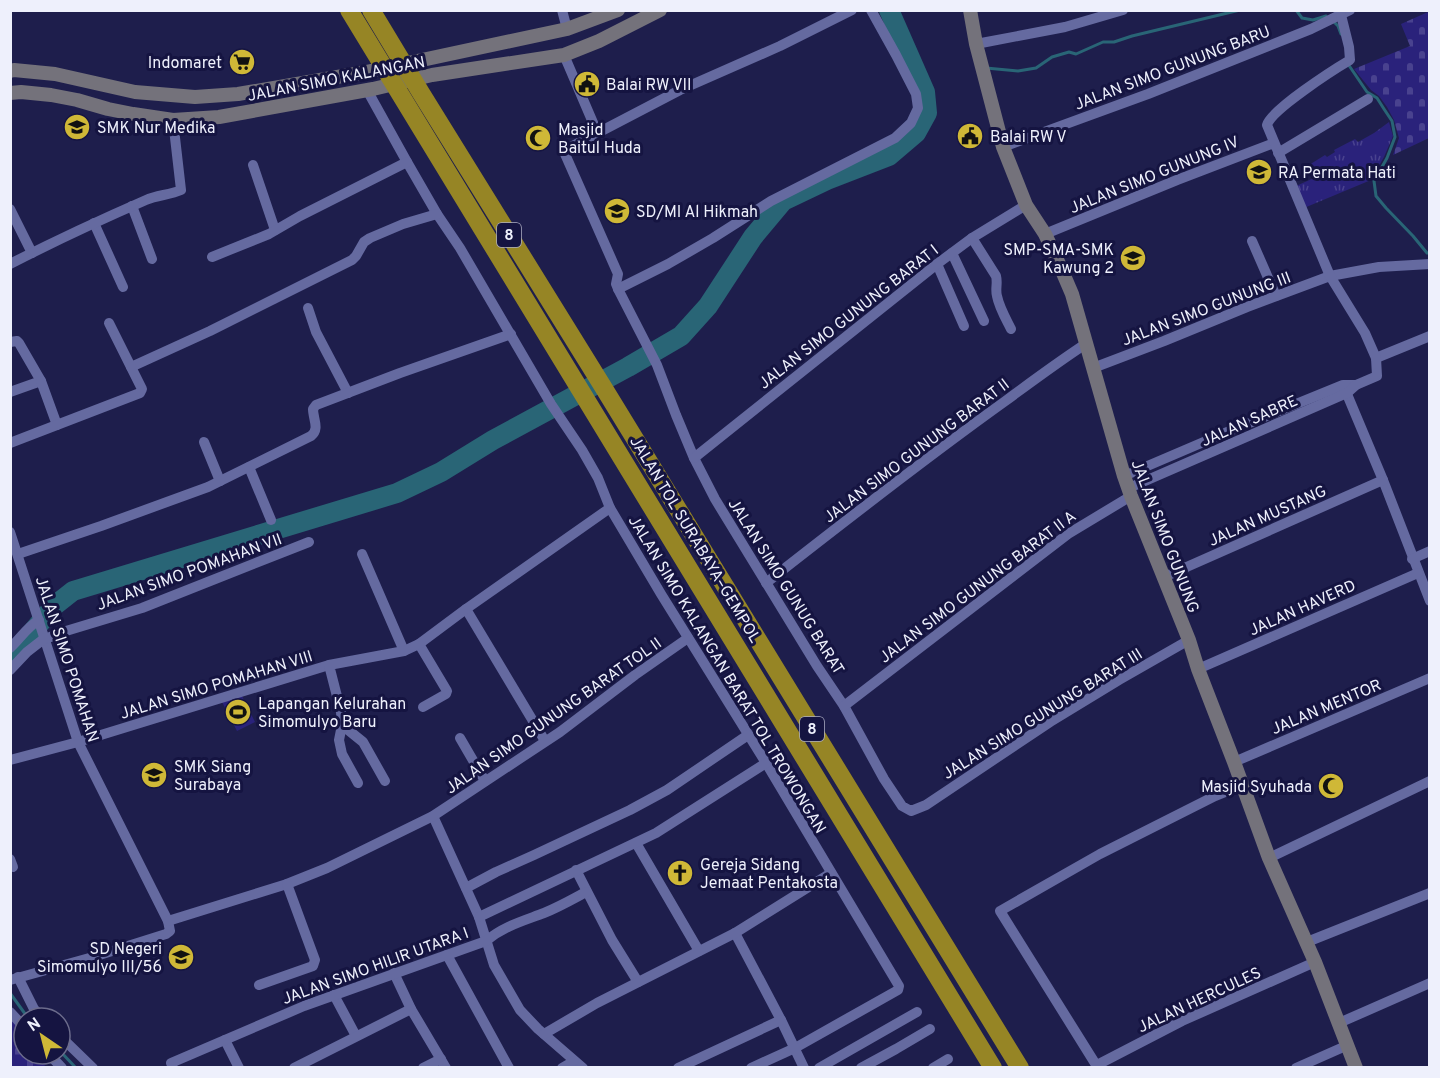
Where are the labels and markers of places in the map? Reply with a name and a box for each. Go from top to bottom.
supermarket icon: Indomaret [227,47,257,77]
place label: Indomaret [148,54,222,74]
public building icon: Balai RW VII [572,69,602,99]
place label: Balai RW VII [606,76,692,96]
school or university icon: SMK Nur Medika [62,112,92,142]
place label: SMK Nur Medika [97,119,216,139]
place label: Masjid Baitul Huda [558,121,641,159]
public building icon: Balai RW V [955,121,985,151]
mosque icon: Masjid Baitul Huda [523,123,553,153]
place label: Balai RW V [990,128,1067,148]
school or university icon: RA Permata Hati [1244,157,1274,187]
place label: RA Permata Hati [1278,164,1396,184]
school or university icon: SD/MI Al Hikmah [602,196,632,226]
place label: SD/MI Al Hikmah [636,203,758,223]
place label: SMP-SMA-SMK Kawung 2 [1003,241,1114,279]
school or university icon: SMP-SMA-SMK Kawung 2 [1118,243,1148,273]
place label: Lapangan Kelurahan Simomulyo Baru [258,695,406,733]
sports icon: Lapangan Kelurahan Simomulyo Baru [223,697,253,727]
place label: SMK Siang Surabaya [174,758,251,796]
school or university icon: SMK Siang Surabaya [139,760,169,790]
mosque icon: Masjid Syuhada [1316,771,1346,801]
place label: Masjid Syuhada [1201,778,1312,798]
place label: Gereja Sidang Jemaat Pentakosta [700,856,838,894]
church icon: Gereja Sidang Jemaat Pentakosta [665,858,695,888]
place label: SD Negeri Simomulyo III/56 [37,940,162,978]
school or university icon: SD Negeri Simomulyo III/56 [166,942,196,972]

